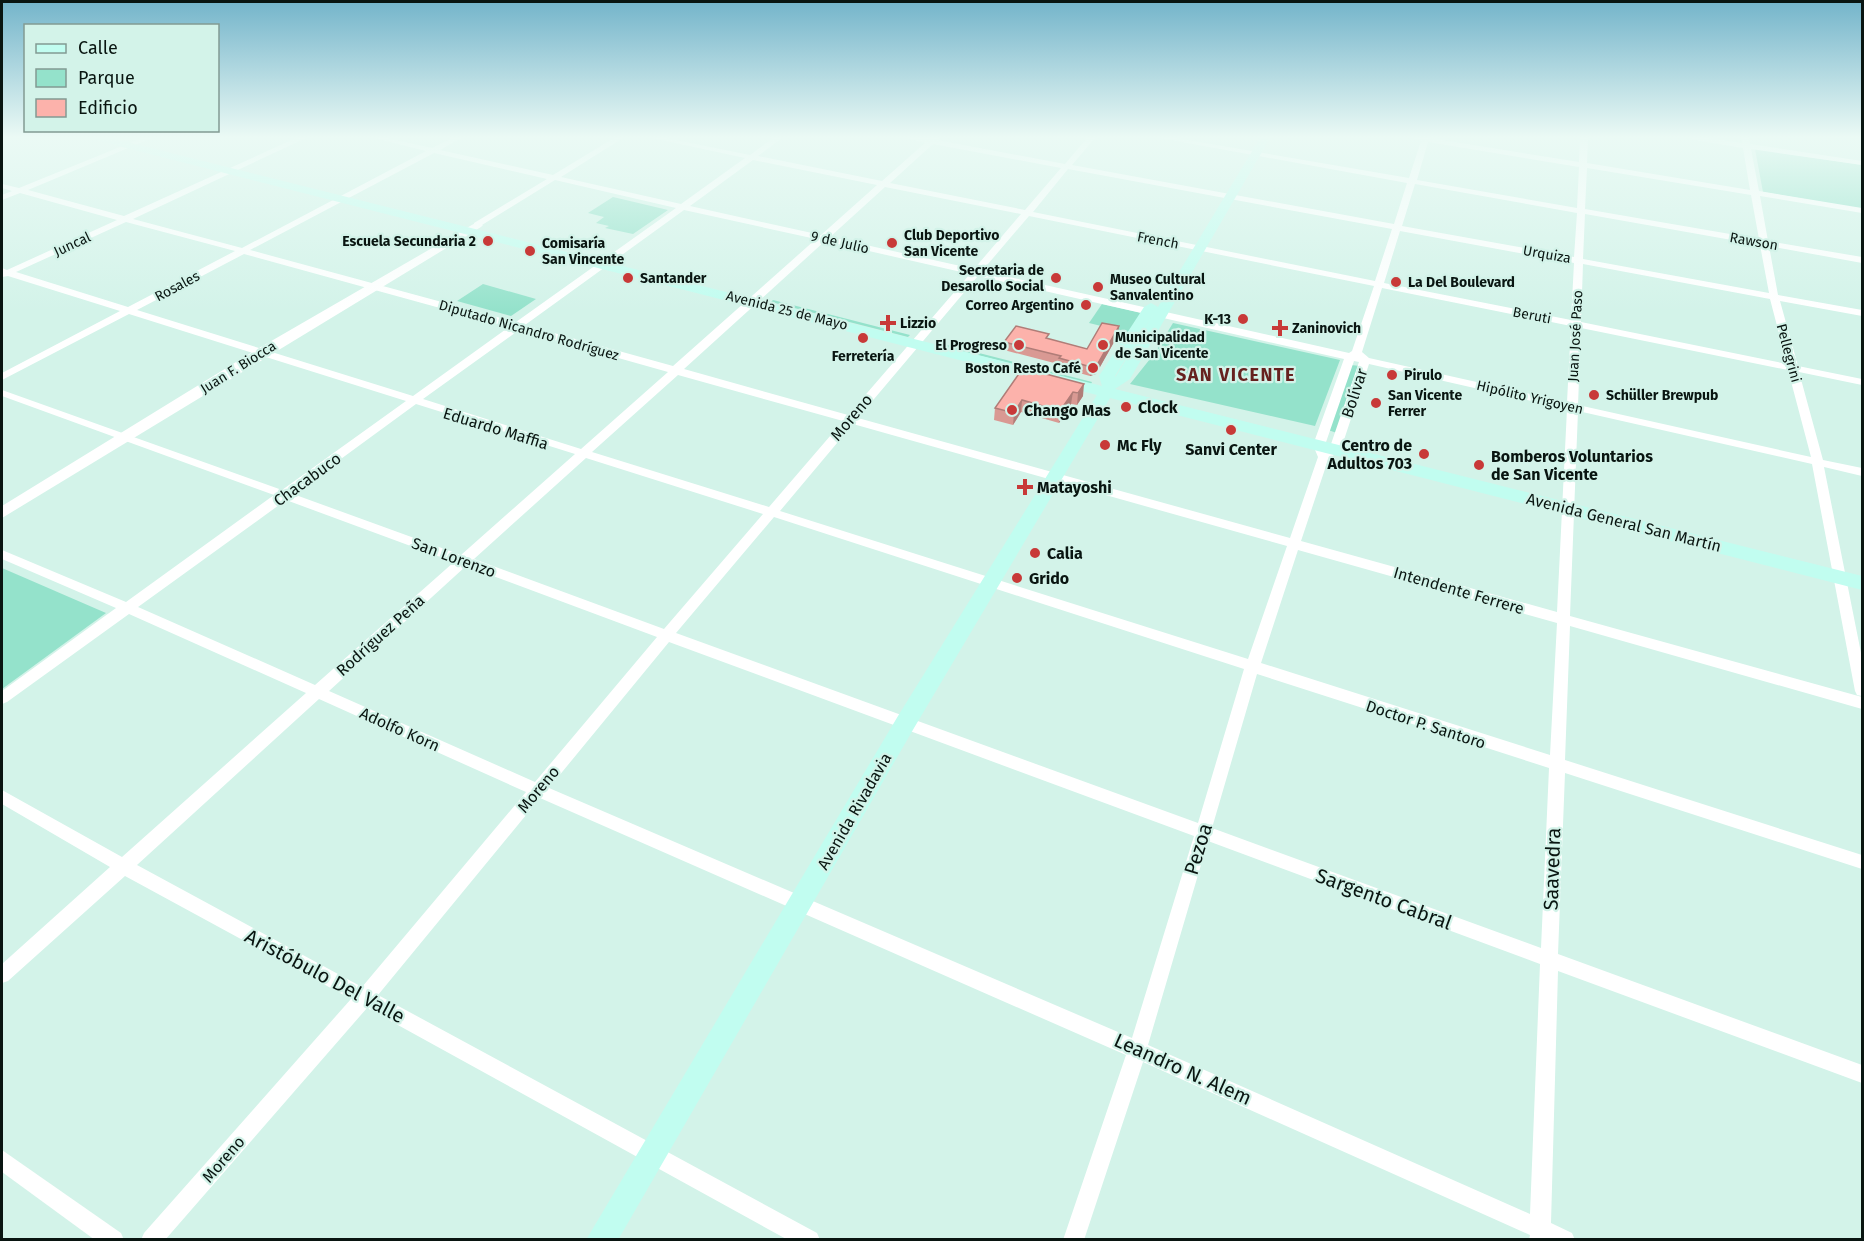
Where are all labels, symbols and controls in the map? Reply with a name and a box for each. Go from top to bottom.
legend [24,24,219,132]
text: Calle [78,37,118,59]
text: Parque [78,67,135,89]
text: Edificio [78,97,138,119]
place label: Club Deportivo San Vicente [904,227,999,260]
street label: 9 de Julio [809,228,871,257]
street label: French [1136,228,1180,253]
street label: Juncal [51,229,93,260]
street label: Rawson [1728,229,1779,254]
place label: Escuela Secundaria 2 [342,233,476,250]
marker: Escuela Secundaria 2 [481,234,495,248]
place label: Comisaría San Vincente [542,235,624,268]
marker: Club Deportivo San Vicente [885,236,899,250]
street label: Urquiza [1522,242,1572,267]
marker: Comisaría San Vincente [523,244,537,258]
place label: Secretaria de Desarollo Social [941,262,1045,295]
street label: Rosales [152,267,203,305]
place label: Santander [640,270,707,287]
marker: Santander [621,271,635,285]
marker: Secretaria de Desarollo Social [1049,271,1063,285]
place label: Museo Cultural Sanvalentino [1110,271,1206,304]
place label: La Del Boulevard [1408,274,1515,291]
marker: La Del Boulevard [1389,275,1403,289]
marker: Museo Cultural Sanvalentino [1091,280,1105,294]
street label: Avenida 25 de Mayo [724,287,850,334]
street label: Juan José Paso [1565,290,1586,382]
street label: Diputado Nicandro Rodríguez [437,297,621,364]
place label: Correo Argentino [966,297,1074,314]
marker: Correo Argentino [1079,298,1093,312]
street label: Beruti [1511,303,1553,328]
place label: K-13 [1204,311,1231,328]
marker: K-13 [1236,312,1250,326]
place label: Lizzio [900,315,936,332]
marker: Lizzio [881,316,895,330]
place label: Zaninovich [1292,320,1361,337]
marker: Zaninovich [1273,321,1287,335]
street label: Pellegrini [1773,322,1804,384]
place label: Municipalidad de San Vicente [1115,329,1209,362]
marker: Ferretería [856,331,870,345]
street label: Juan F. Biocca [197,337,279,397]
place label: El Progreso [935,337,1007,354]
marker: El Progreso [1012,338,1026,352]
marker: Municipalidad de San Vicente [1096,338,1110,352]
place label: Ferretería [832,348,895,365]
place label: Boston Resto Café [965,360,1081,377]
marker: Boston Resto Café [1086,361,1100,375]
district label: SAN VICENTE [1176,364,1296,386]
street label: Bolívar [1338,365,1372,420]
place label: Pirulo [1404,367,1442,384]
marker: Pirulo [1385,368,1399,382]
street label: Hipólito Yrigoyen [1475,377,1585,418]
place label: San Vicente Ferrer [1388,387,1462,420]
place label: Schüller Brewpub [1606,387,1718,404]
marker: Schüller Brewpub [1587,388,1601,402]
street label: Moreno [826,390,876,444]
marker: San Vicente Ferrer [1369,396,1383,410]
place label: Clock [1138,398,1178,417]
marker: Clock [1119,400,1133,414]
place label: Chango Mas [1024,401,1111,420]
street label: Eduardo Maffia [441,403,551,454]
marker: Chango Mas [1005,403,1019,417]
marker: Sanvi Center [1224,423,1238,437]
place label: Mc Fly [1117,436,1162,455]
place label: Centro de Adultos 703 [1326,436,1412,473]
marker: Mc Fly [1098,438,1112,452]
place label: Sanvi Center [1185,440,1277,459]
marker: Centro de Adultos 703 [1417,447,1431,461]
place label: Bomberos Voluntarios de San Vicente [1491,447,1653,484]
street label: Chacabuco [270,449,345,510]
marker: Bomberos Voluntarios de San Vicente [1472,458,1486,472]
place label: Matayoshi [1037,478,1112,497]
marker: Matayoshi [1018,480,1032,494]
street label: Avenida General San Martín [1524,489,1723,556]
street label: San Lorenzo [409,533,498,581]
place label: Calia [1047,544,1083,563]
marker: Calia [1028,546,1042,560]
street label: Intendente Ferrere [1391,563,1526,618]
place label: Grido [1029,569,1069,588]
marker: Grido [1010,571,1024,585]
street label: Rodríguez Peña [332,591,428,680]
street label: Doctor P. Santoro [1364,696,1488,753]
street label: Adolfo Korn [357,703,443,756]
street label: Avenida Rivadavia [813,749,896,873]
street label: Moreno [513,762,563,816]
street label: Pezoa [1179,820,1217,878]
street label: Saavedra [1539,827,1565,911]
street label: Sargento Cabral [1313,863,1455,935]
street label: Aristóbulo Del Valle [241,924,409,1028]
street label: Leandro N. Alem [1111,1028,1255,1110]
street label: Moreno [198,1132,249,1186]

